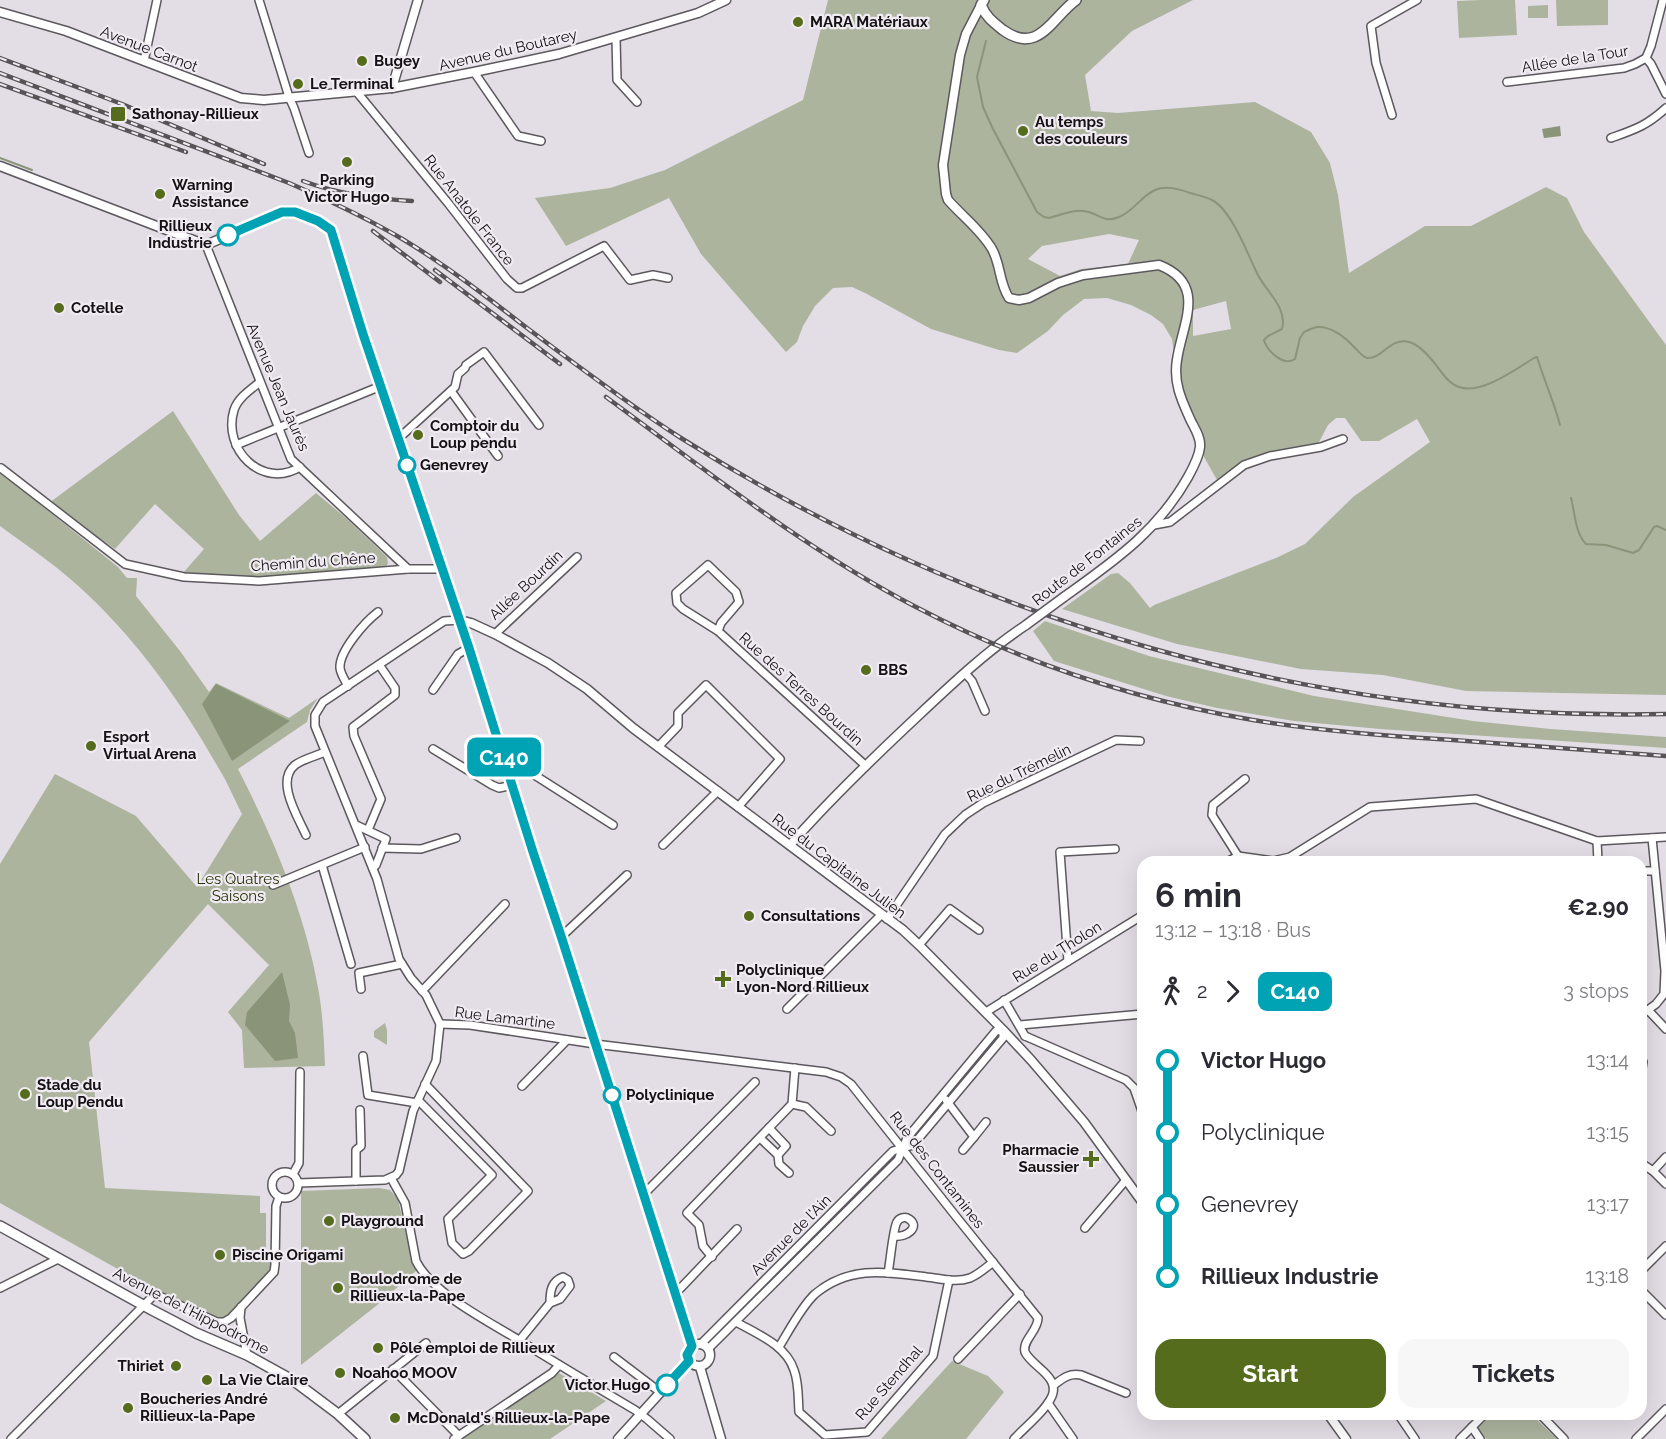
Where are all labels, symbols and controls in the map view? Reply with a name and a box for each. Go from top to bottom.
place label: MARA Matériaux [810,13,928,31]
marker: MARA Matériaux [791,15,805,29]
street label: Avenue Carnot [98,22,200,76]
street label: Avenue du Boutarey [437,25,579,75]
street label: Allée de la Tour [1520,42,1630,76]
place label: Bugey [374,52,421,70]
marker: Bugey [355,54,369,68]
place label: Le Terminal [310,75,394,93]
marker: Le Terminal [291,77,305,91]
marker: Sathonay-Rillieux [109,105,127,123]
place label: Sathonay-Rillieux [132,105,259,123]
place label: Au temps des couleurs [1035,113,1128,148]
marker: Au temps des couleurs [1016,124,1030,138]
street label: Rue Anatole France [420,151,518,269]
marker: Parking Victor Hugo [340,155,354,169]
place label: Parking Victor Hugo [304,171,390,206]
place label: Warning Assistance [172,176,249,211]
marker: Warning Assistance [153,187,167,201]
place label: Rillieux Industrie [148,217,212,252]
marker: Rillieux Industrie [217,224,239,246]
place label: Cotelle [71,299,123,317]
marker: Cotelle [52,301,66,315]
street label: Avenue Jean Jaurès [243,320,313,454]
place label: Comptoir du Loup pendu [430,417,519,452]
marker: Comptoir du Loup pendu [411,428,425,442]
marker: Genevrey [398,456,416,474]
place label: Genevrey [420,456,489,474]
street label: Route de Fontaines [1029,513,1145,609]
street label: Allée Bourdin [485,546,567,624]
street label: Chemin du Chêne [250,549,376,575]
street label: Rue des Terres Bourdin [735,629,867,749]
place label: BBS [878,661,908,679]
marker: BBS [859,663,873,677]
place label: Esport Virtual Arena [103,728,197,763]
line badge: C140 [462,738,546,777]
marker: Esport Virtual Arena [84,739,98,753]
street label: Rue du Trémelin [964,740,1074,806]
text: C140 [479,745,529,770]
street label: Rue du Capitaine Julien [769,810,909,922]
park label: Les Quatres Saisons [197,870,279,905]
text: 6 min [1155,876,1242,915]
text: €2.90 [1568,894,1629,920]
place label: Consultations [761,907,860,925]
marker: Consultations [742,909,756,923]
street label: Rue du Tholon [1009,917,1105,987]
text: 13:12 – 13:18 · Bus [1155,918,1311,942]
place label: Polyclinique Lyon-Nord Rillieux [736,961,869,996]
marker: Polyclinique Lyon-Nord Rillieux [714,970,732,988]
icon: walk [1155,975,1188,1008]
icon: forward [1216,975,1249,1008]
text: 2 [1197,979,1207,1003]
text: C140 [1270,979,1320,1004]
text: 3 stops [1563,979,1629,1003]
street label: Rue Lamartine [454,1003,557,1033]
text: Victor Hugo [1201,1047,1326,1073]
text: 13:14 [1587,1048,1629,1072]
place label: Stade du Loup Pendu [37,1076,123,1111]
marker: Polyclinique [603,1086,621,1104]
place label: Polyclinique [626,1086,714,1104]
marker: Stade du Loup Pendu [18,1087,32,1101]
street label: Rue des Contamines [886,1108,988,1232]
text: Polyclinique [1201,1119,1325,1145]
text: 13:15 [1587,1120,1629,1144]
place label: Pharmacie Saussier [1002,1141,1079,1176]
marker: Pharmacie Saussier [1084,1152,1098,1166]
street label: Avenue de l'Ain [747,1191,835,1279]
text: Genevrey [1201,1191,1299,1217]
text: 13:17 [1587,1192,1629,1216]
place label: Playground [341,1212,424,1230]
marker: Playground [322,1214,336,1228]
place label: Piscine Origami [232,1246,343,1264]
marker: Piscine Origami [213,1248,227,1262]
text: Rillieux Industrie [1201,1263,1378,1289]
street label: Avenue de l'Hippodrome [110,1264,272,1358]
text: 13:18 [1586,1264,1629,1288]
place label: Boulodrome de Rillieux-la-Pape [350,1270,465,1305]
marker: Boulodrome de Rillieux-la-Pape [331,1281,345,1295]
place label: Pôle emploi de Rillieux [390,1339,555,1357]
button: Start [1155,1339,1386,1408]
button: Tickets [1398,1339,1629,1408]
marker: Pôle emploi de Rillieux [371,1341,385,1355]
street label: Rue Stendhal [852,1341,927,1424]
place label: Thiriet [118,1357,164,1375]
marker: Thiriet [169,1359,183,1373]
place label: Noahoo MOOV [352,1364,458,1382]
marker: Noahoo MOOV [333,1366,347,1380]
place label: La Vie Claire [219,1371,308,1389]
marker: La Vie Claire [200,1373,214,1387]
marker: Victor Hugo [656,1374,678,1396]
place label: Victor Hugo [565,1376,650,1394]
place label: Boucheries André Rillieux-la-Pape [140,1390,268,1425]
marker: Boucheries André Rillieux-la-Pape [121,1401,135,1415]
place label: McDonald's Rillieux-la-Pape [407,1409,610,1427]
marker: McDonald's Rillieux-la-Pape [388,1411,402,1425]

